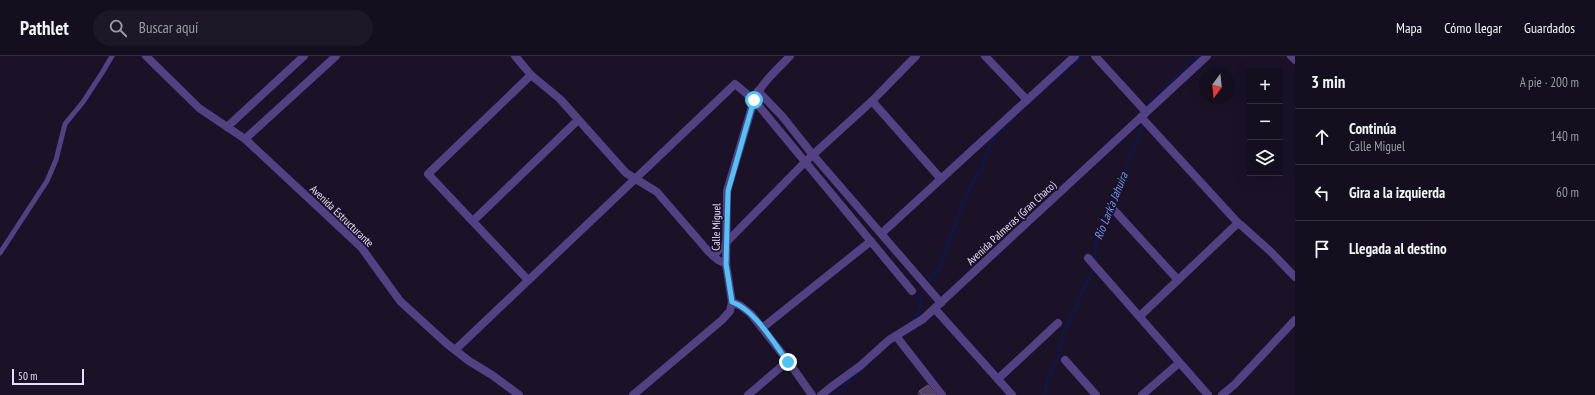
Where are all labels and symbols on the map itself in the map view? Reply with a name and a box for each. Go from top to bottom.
north arrow [1199,68,1235,104]
route start [745,91,763,109]
water label: Río Lark’a Jahuira [1090,169,1131,242]
street label: Avenida Palmeras (Gran Chaco) [963,178,1059,268]
street label: Avenida Estructurante [307,182,377,250]
street label: Calle Miguel [709,203,723,251]
route end [779,353,797,371]
scale bar [12,367,84,386]

